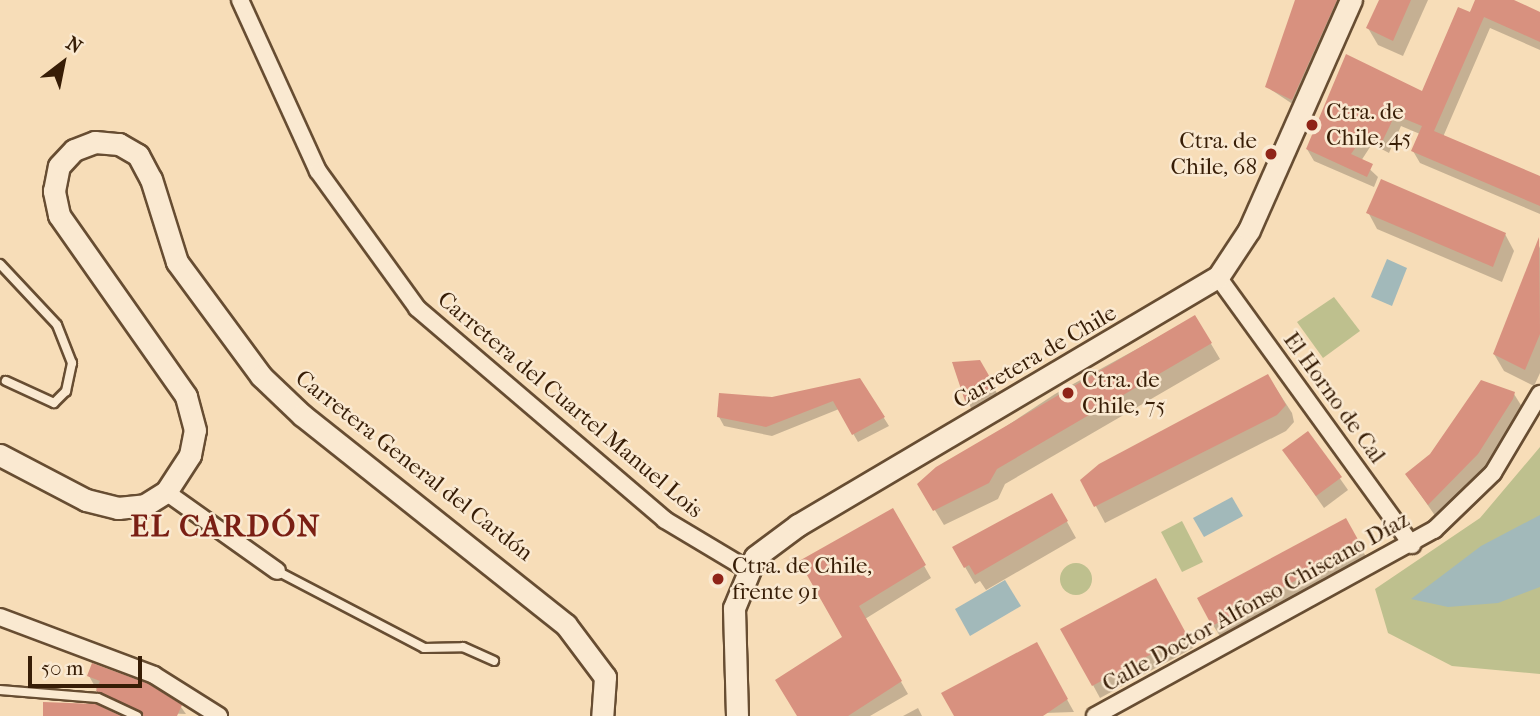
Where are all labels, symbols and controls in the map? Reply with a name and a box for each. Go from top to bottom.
north arrow [28,28,98,98]
text: N [62,32,86,58]
place label: Ctra. de Chile, 45 [1326,98,1411,152]
marker: Ctra. de Chile, 45 [1304,117,1320,133]
place label: Ctra. de Chile, 68 [1171,127,1257,181]
marker: Ctra. de Chile, 68 [1263,146,1279,162]
street label: Carretera del Cuartel Manuel Lois [432,286,708,524]
street label: Carretera de Chile [949,299,1121,415]
street label: El Horno de Cal [1277,327,1391,469]
street label: Carretera General del Cardón [290,365,538,567]
place label: Ctra. de Chile, 75 [1082,366,1165,420]
marker: Ctra. de Chile, 75 [1060,385,1076,401]
street label: Calle Doctor Alfonso Chiscano Díaz [1098,506,1414,698]
district label: EL CARDÓN [132,509,320,545]
place label: Ctra. de Chile, frente 91 [732,552,872,606]
marker: Ctra. de Chile, frente 91 [710,571,726,587]
scale bar [32,642,145,686]
text: 50 m [41,656,84,680]

